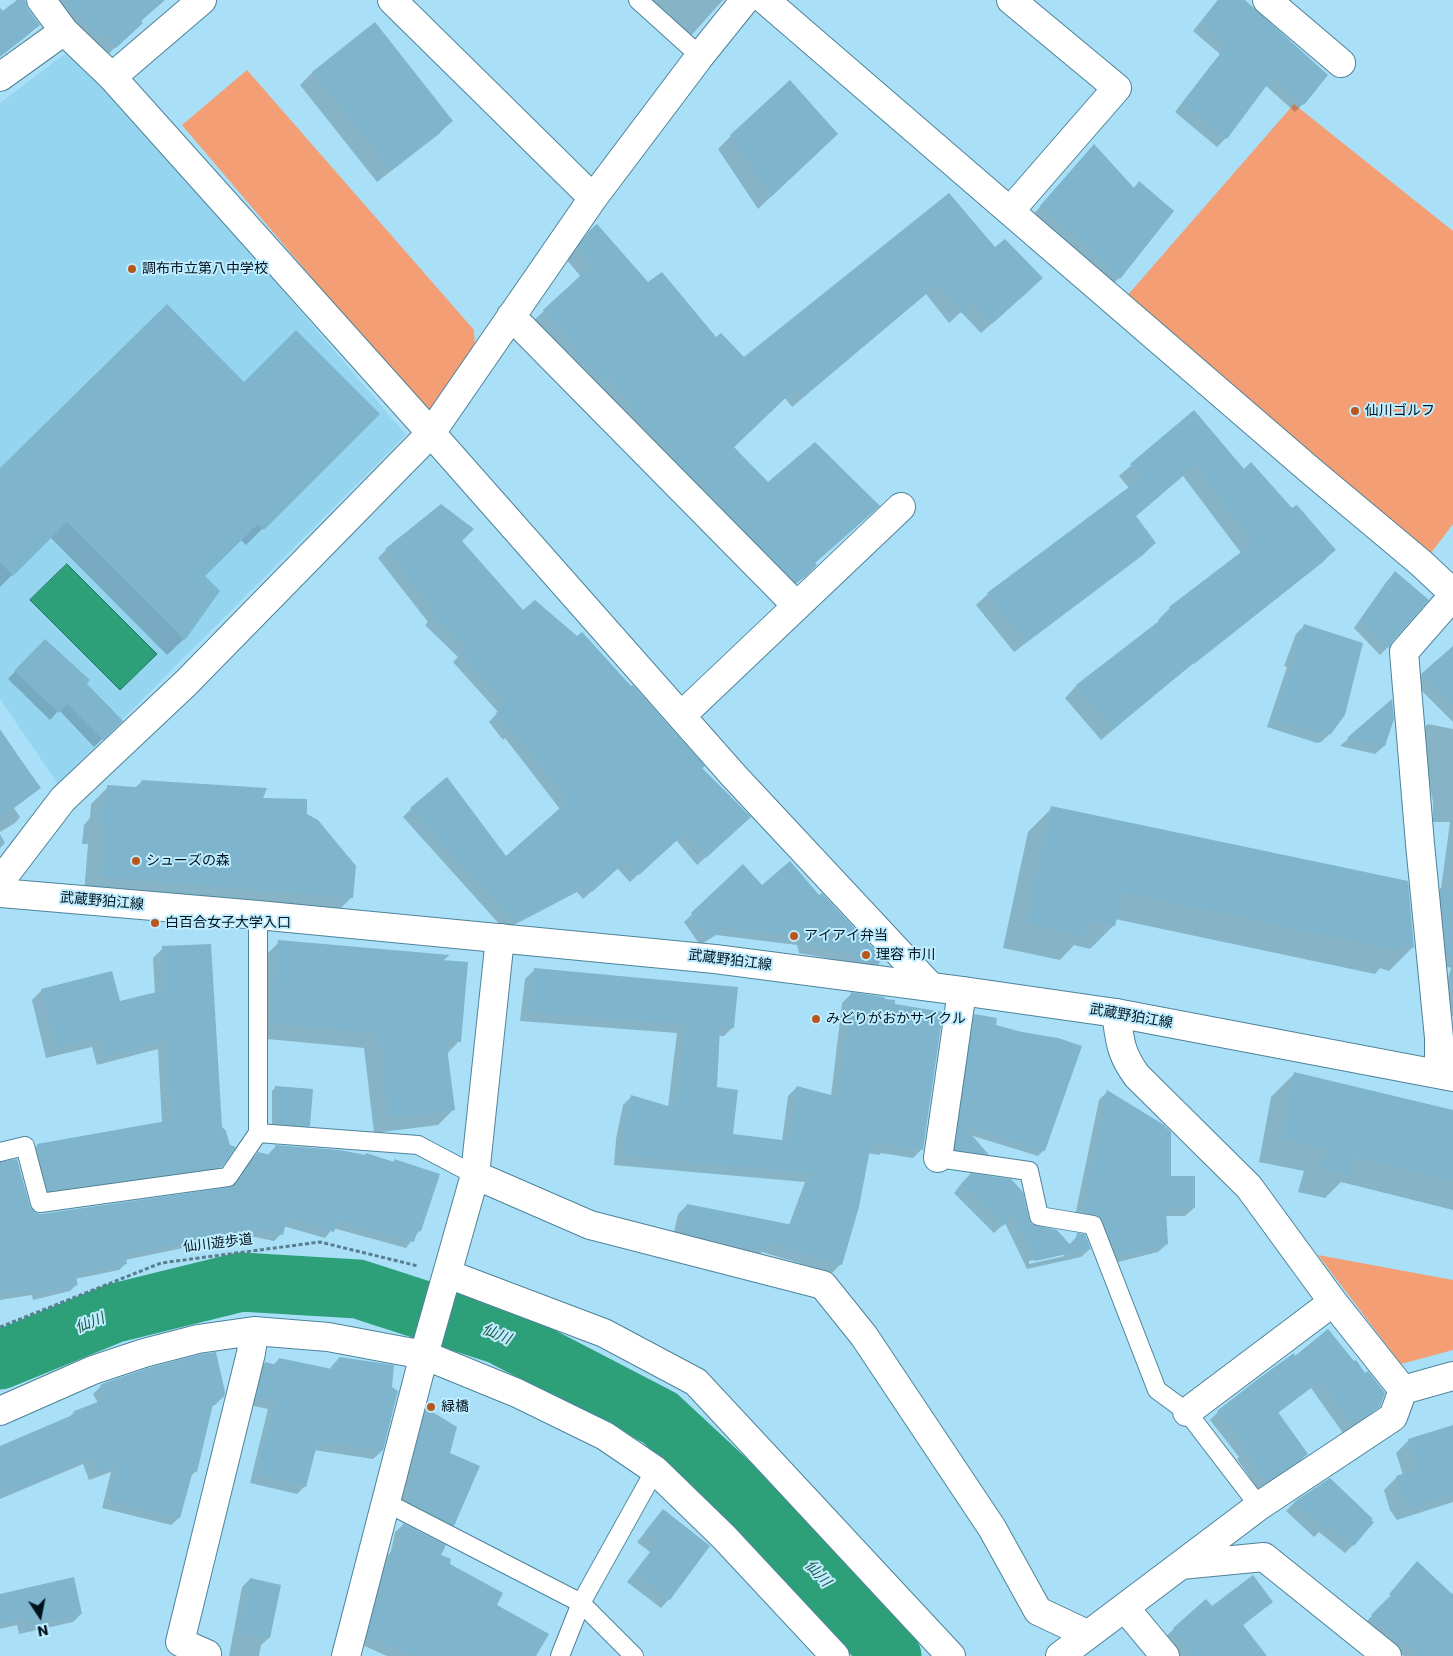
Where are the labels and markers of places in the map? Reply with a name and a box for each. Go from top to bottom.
place label: 調布市立第八中学校 [142,261,268,277]
marker: 調布市立第八中学校 [126,263,138,275]
place label: 仙川ゴルフ [1365,403,1435,419]
marker: 仙川ゴルフ [1349,405,1361,417]
place label: シューズの森 [146,853,230,869]
marker: シューズの森 [130,855,142,867]
place label: 白百合女子大学入口 [165,915,291,931]
marker: 白百合女子大学入口 [149,917,161,929]
place label: アイアイ弁当 [804,928,888,944]
marker: アイアイ弁当 [788,930,800,942]
place label: 理容 市川 [876,947,936,963]
marker: 理容 市川 [860,949,872,961]
place label: みどりがおかサイクル [826,1011,966,1027]
marker: みどりがおかサイクル [810,1013,822,1025]
place label: 緑橋 [441,1399,469,1415]
marker: 緑橋 [425,1401,437,1413]

